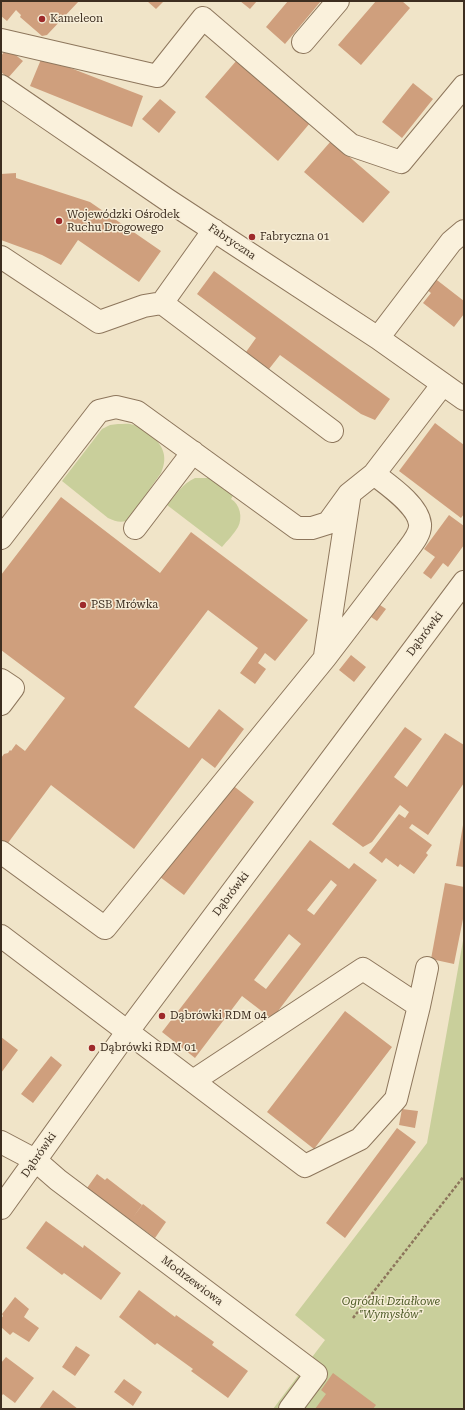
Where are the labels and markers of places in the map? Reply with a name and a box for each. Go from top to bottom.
place label: Kameleon [50,12,103,26]
marker: Kameleon [37,14,47,24]
place label: Wojewódzki Ośrodek Ruchu Drogowego [67,208,180,234]
marker: Wojewódzki Ośrodek Ruchu Drogowego [54,216,64,226]
place label: Fabryczna 01 [260,230,330,244]
marker: Fabryczna 01 [247,232,257,242]
place label: PSB Mrówka [91,598,158,612]
marker: PSB Mrówka [78,600,88,610]
place label: Dąbrówki RDM 04 [170,1009,267,1023]
marker: Dąbrówki RDM 04 [157,1011,167,1021]
place label: Dąbrówki RDM 01 [100,1041,197,1055]
marker: Dąbrówki RDM 01 [87,1043,97,1053]

